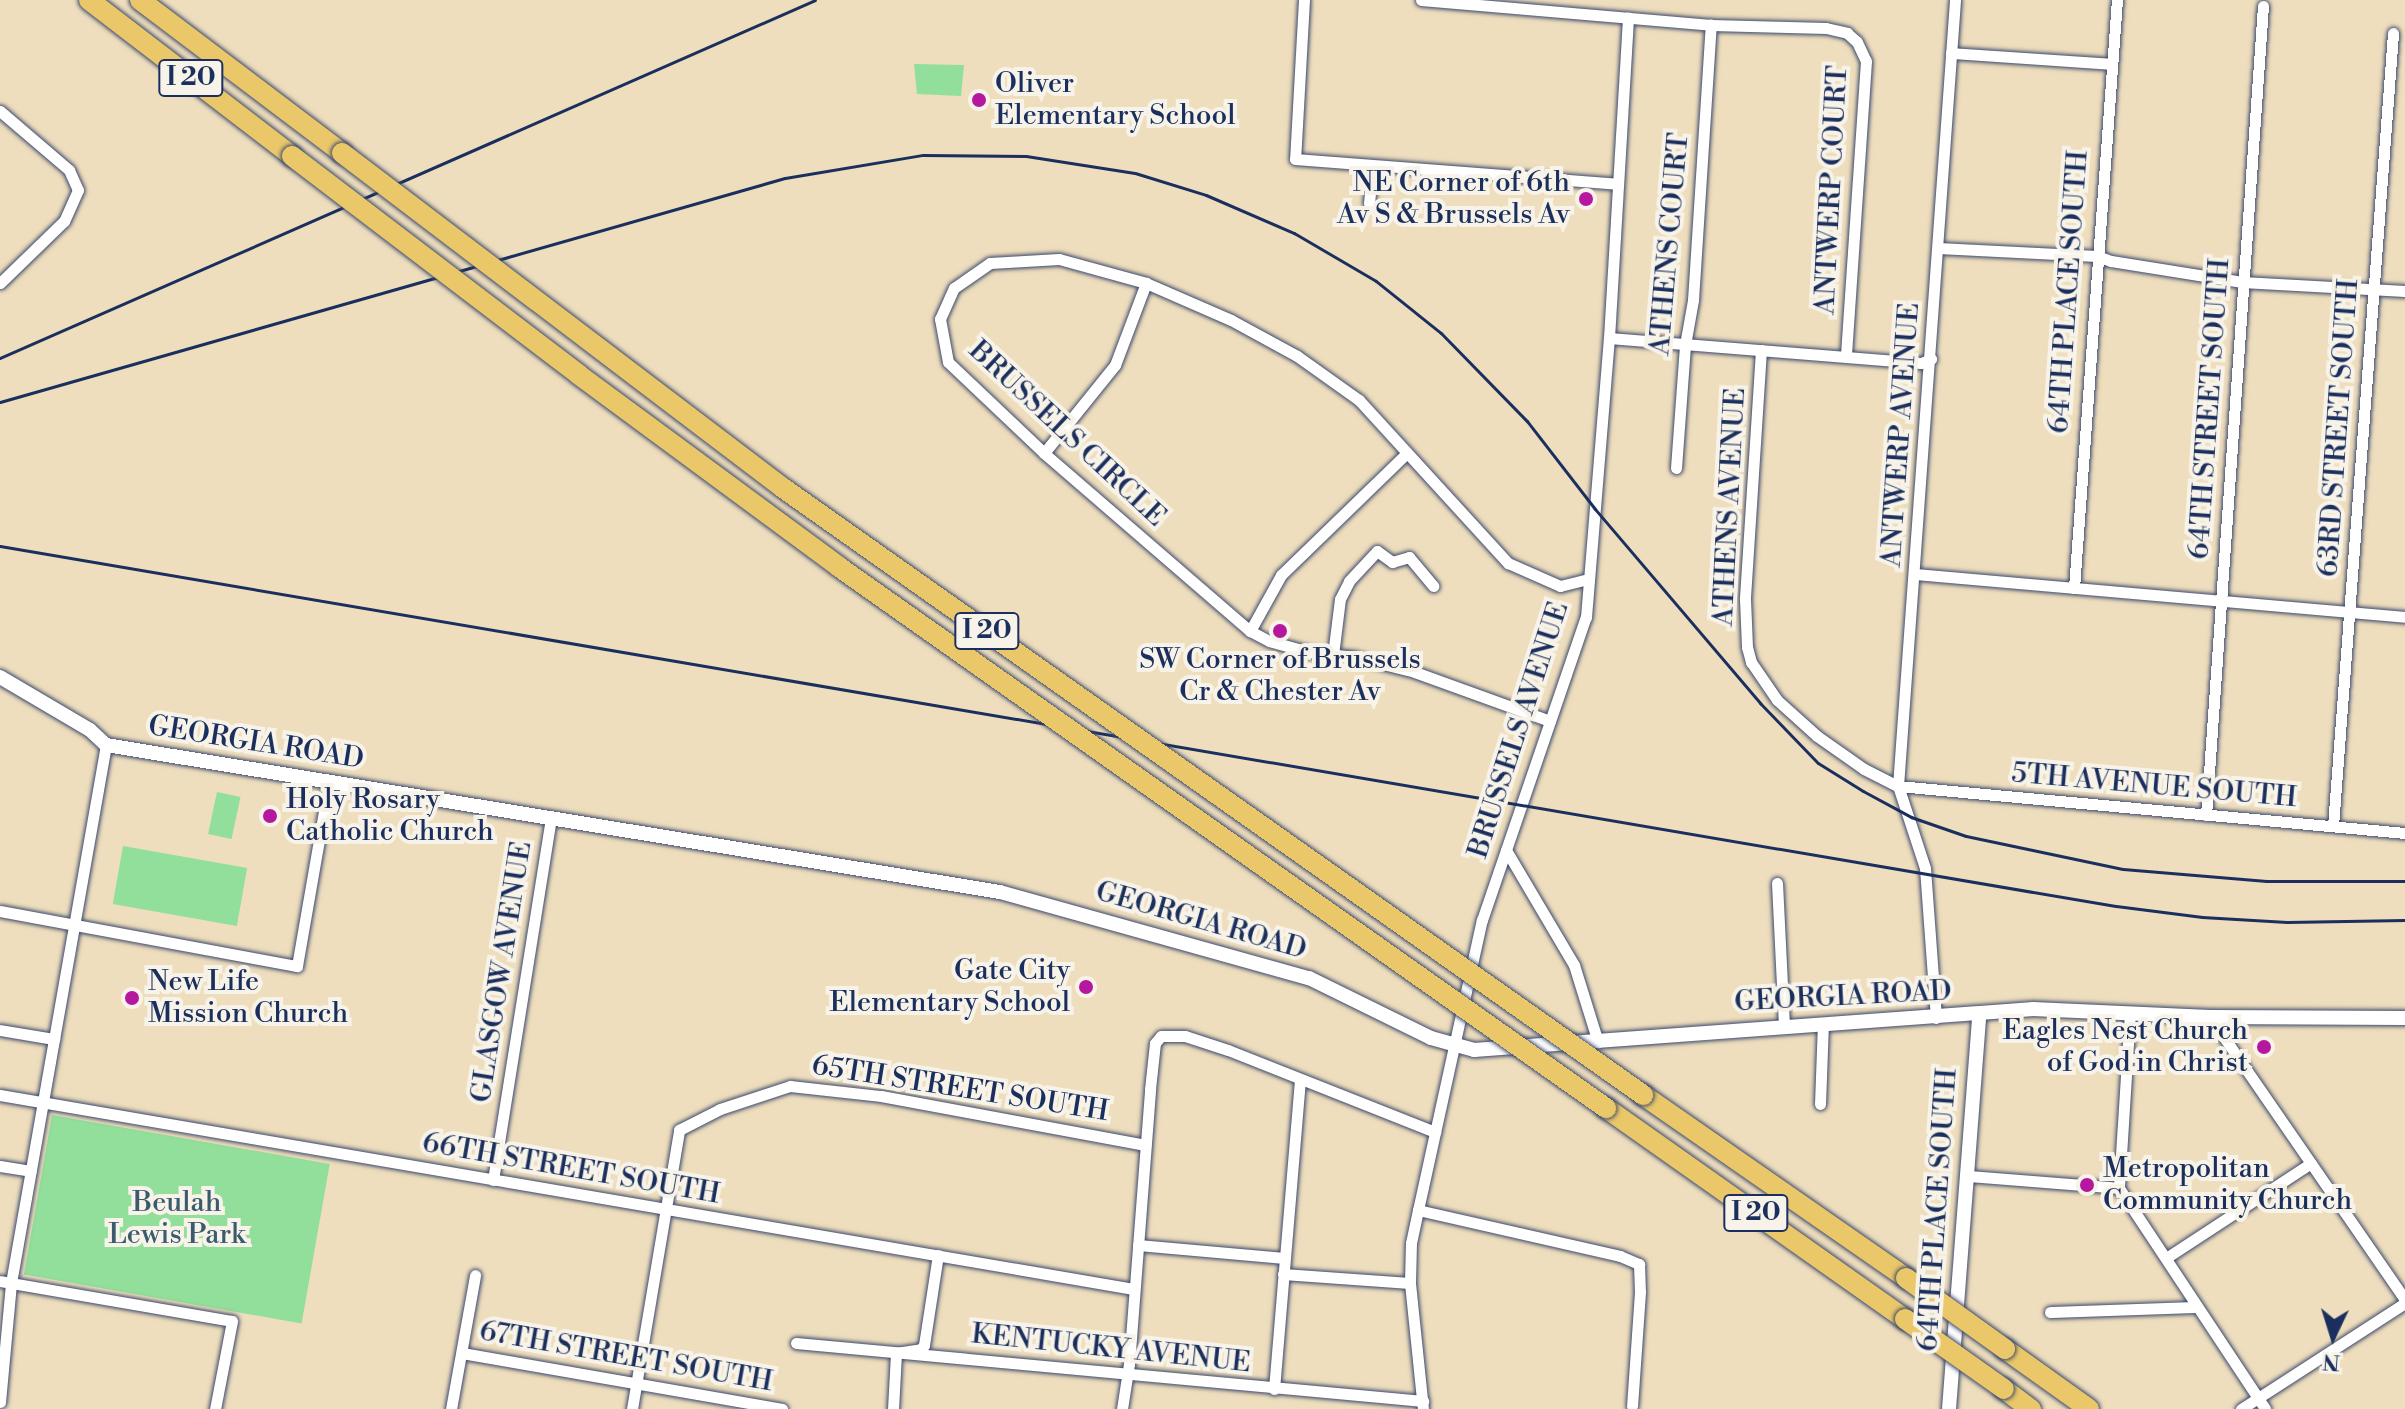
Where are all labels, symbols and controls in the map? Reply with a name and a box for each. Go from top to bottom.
road number: I 20 [157,56,225,100]
street label: ANTWERP COURT [1809,65,1855,315]
place label: Oliver Elementary School [995,67,1236,133]
marker: Oliver Elementary School [970,91,988,109]
street label: ATHENS COURT [1644,131,1696,357]
street label: 64TH PLACE SOUTH [2042,149,2096,435]
place label: NE Corner of 6th Av S & Brussels Av [1337,166,1570,232]
marker: NE Corner of 6th Av S & Brussels Av [1577,190,1595,208]
street label: 64TH STREET SOUTH [2183,257,2237,561]
street label: 63RD STREET SOUTH [2312,278,2366,578]
street label: ANTWERP AVENUE [1875,302,1927,568]
street label: BRUSSELS CIRCLE [962,334,1172,534]
street label: ATHENS AVENUE [1707,387,1753,627]
street label: BRUSSELS AVENUE [1462,598,1576,862]
road number: I 20 [953,609,1021,653]
marker: SW Corner of Brussels Cr & Chester Av [1271,622,1289,640]
place label: SW Corner of Brussels Cr & Chester Av [1139,643,1421,709]
street label: GEORGIA ROAD [146,709,366,777]
street label: 5TH AVENUE SOUTH [2010,757,2298,815]
place label: Holy Rosary Catholic Church [286,783,494,849]
marker: Holy Rosary Catholic Church [261,807,279,825]
street label: GLASGOW AVENUE [465,839,539,1105]
street label: GEORGIA ROAD [1092,875,1310,967]
place label: Gate City Elementary School [829,954,1070,1020]
place label: New Life Mission Church [148,965,348,1031]
street label: GEORGIA ROAD [1734,975,1952,1019]
marker: Gate City Elementary School [1077,978,1095,996]
marker: New Life Mission Church [123,989,141,1007]
place label: Eagles Nest Church of God in Christ [2002,1014,2248,1080]
marker: Eagles Nest Church of God in Christ [2255,1038,2273,1056]
street label: 65TH STREET SOUTH [809,1049,1111,1129]
street label: 64TH PLACE SOUTH [1911,1067,1965,1353]
street label: 66TH STREET SOUTH [420,1126,722,1212]
place label: Metropolitan Community Church [2103,1152,2352,1218]
marker: Metropolitan Community Church [2078,1176,2096,1194]
park label: Beulah Lewis Park [108,1186,246,1252]
road number: I 20 [1722,1191,1790,1235]
north arrow [2293,1297,2373,1377]
street label: 67TH STREET SOUTH [477,1315,775,1399]
street label: KENTUCKY AVENUE [970,1318,1252,1380]
text: N [2322,1347,2341,1376]

